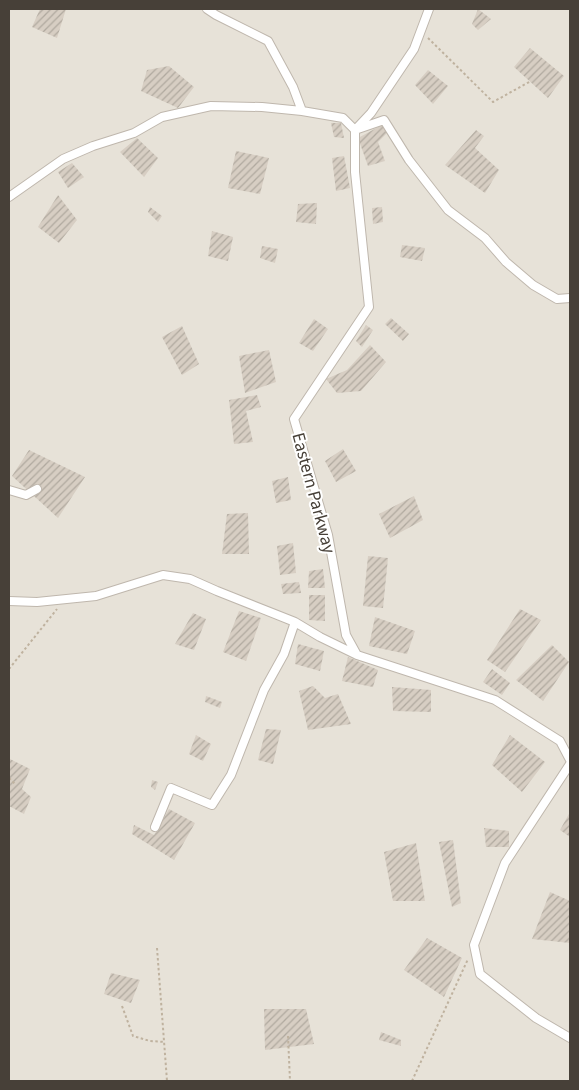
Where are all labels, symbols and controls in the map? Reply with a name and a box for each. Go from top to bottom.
street label: Eastern Parkway [285,430,342,557]

